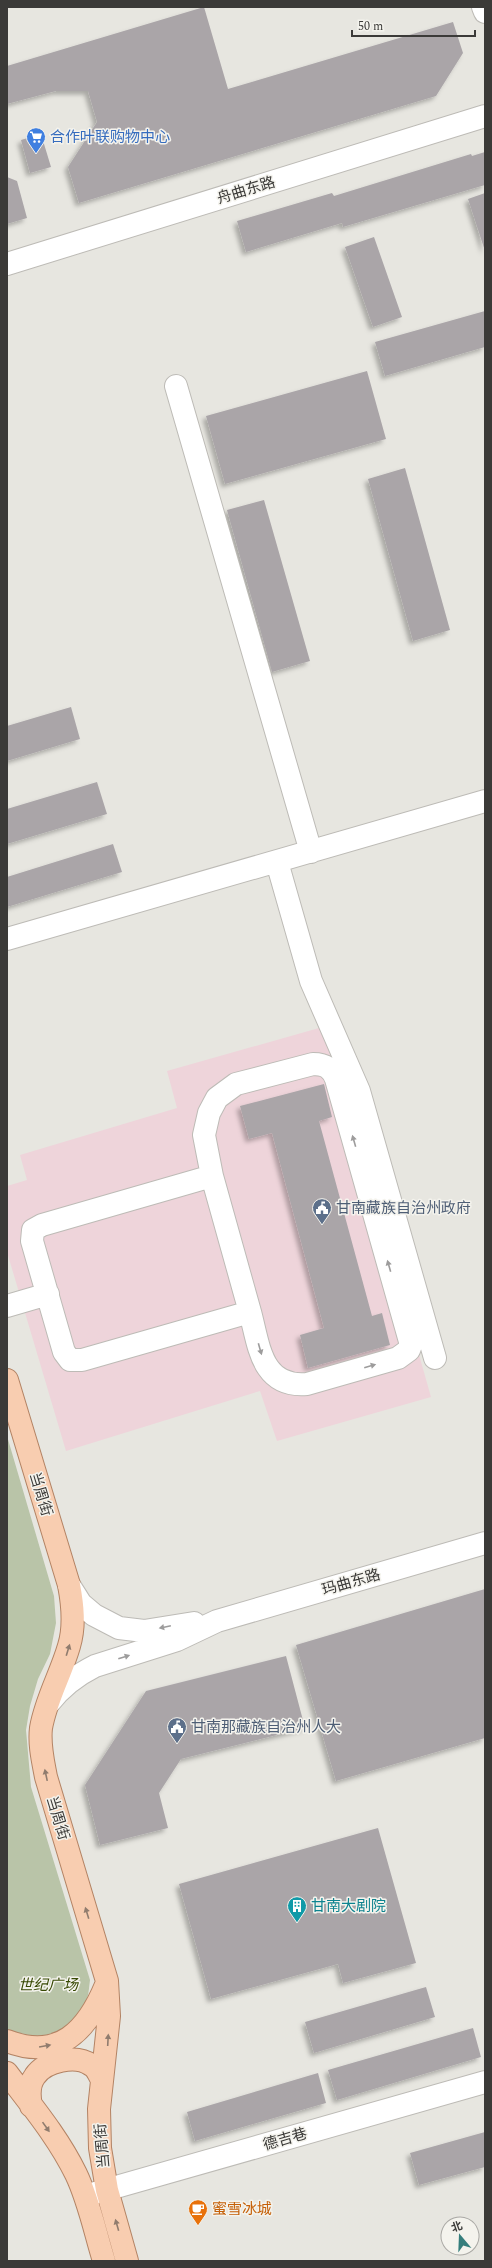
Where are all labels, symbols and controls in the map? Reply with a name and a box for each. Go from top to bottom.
scale bar [352,12,475,38]
text: 50 m [358,17,383,36]
supermarket icon: 合作叶联购物中心 [25,126,47,154]
place label: 合作叶联购物中心 [50,126,170,149]
street label: 舟曲东路 [214,171,278,210]
one-way arrow [351,1135,357,1147]
public building icon: 甘南藏族自治州政府 [311,1197,333,1225]
place label: 甘南藏族自治州政府 [336,1197,471,1220]
one-way arrow [386,1260,392,1272]
one-way arrow [257,1344,263,1356]
one-way arrow [364,1363,376,1369]
street label: 当周街 [23,1469,58,1519]
street label: 玛曲东路 [319,1563,383,1602]
one-way arrow [158,1625,171,1631]
one-way arrow [65,1644,71,1656]
one-way arrow [119,1653,131,1659]
public building icon: 甘南那藏族自治州人大 [166,1716,188,1744]
place label: 甘南那藏族自治州人大 [191,1716,341,1739]
one-way arrow [42,1769,48,1781]
street label: 当周街 [40,1793,75,1843]
building icon: 甘南大剧院 [286,1895,308,1923]
place label: 甘南大剧院 [311,1895,386,1918]
one-way arrow [84,1907,90,1919]
park label: 世纪广场 [18,1974,80,1997]
one-way arrow [104,2034,111,2046]
one-way arrow [39,2043,51,2049]
one-way arrow [42,2122,50,2132]
street label: 德吉巷 [260,2122,310,2157]
street label: 当周街 [89,2123,116,2169]
cafe icon: 蜜雪冰城 [187,2198,209,2226]
place label: 蜜雪冰城 [212,2198,272,2221]
north arrow [440,2216,480,2256]
text: 北 [449,2217,465,2237]
one-way arrow [114,2219,120,2231]

